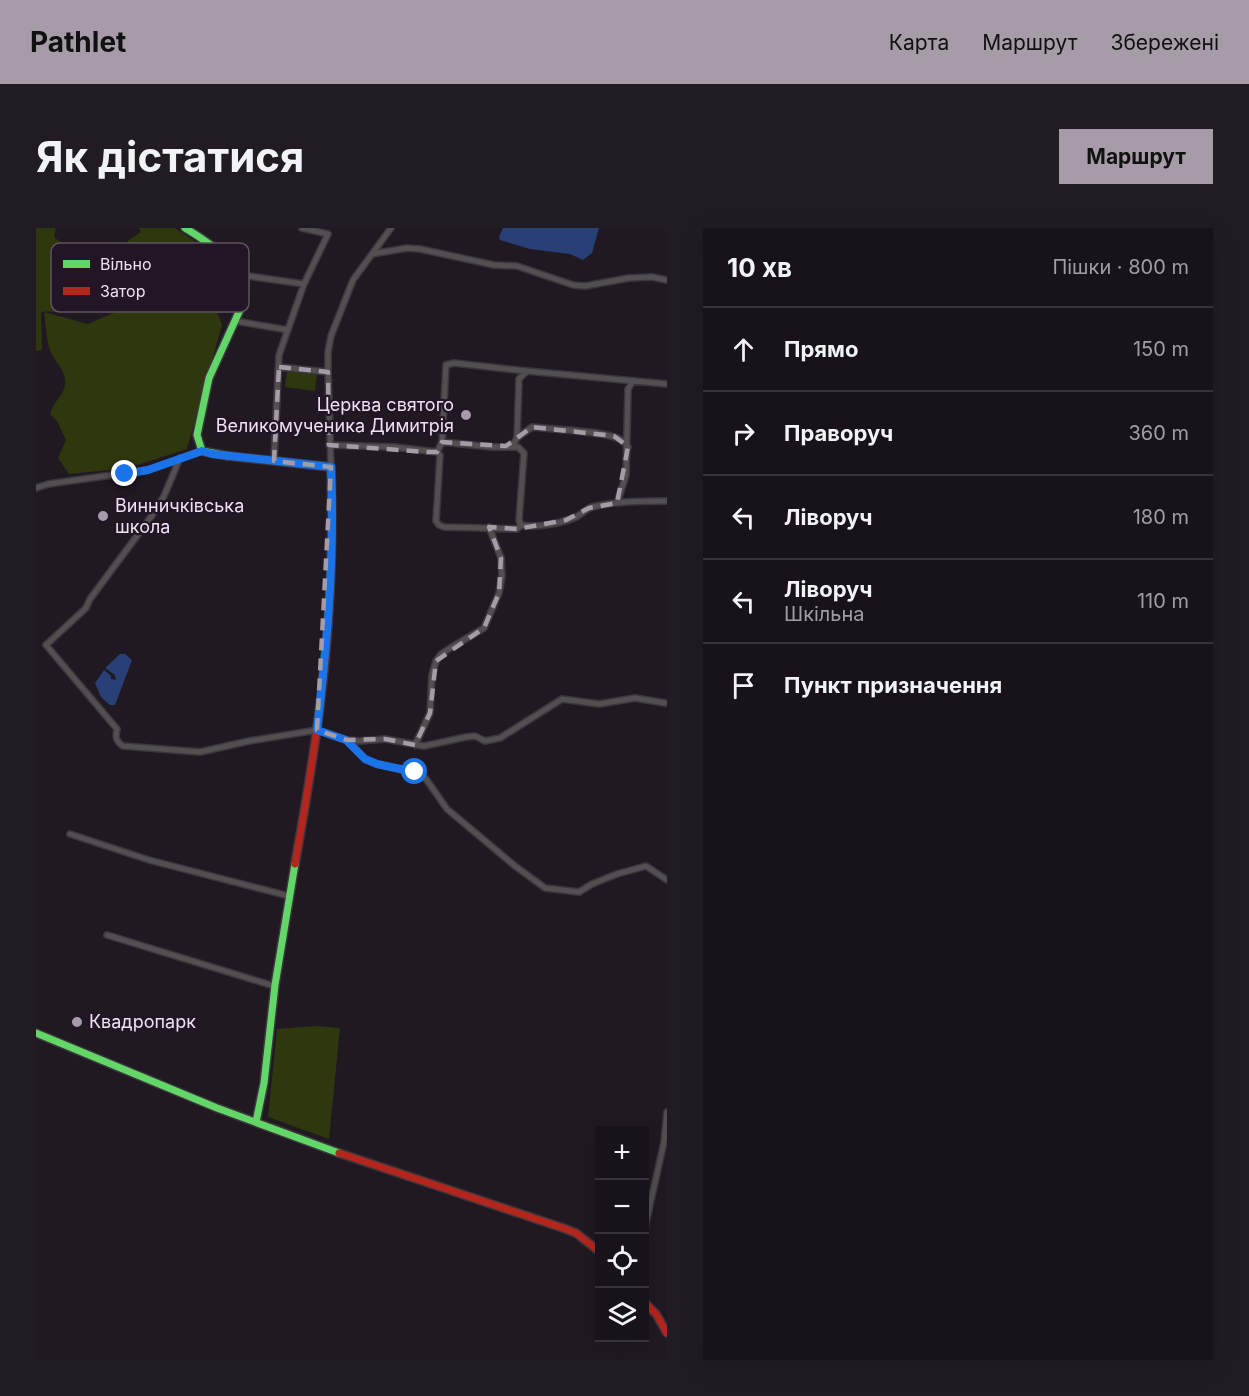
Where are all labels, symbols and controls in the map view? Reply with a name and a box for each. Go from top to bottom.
text: Pathlet [30,25,126,59]
text: Карта [889,30,949,55]
text: Маршрут [982,30,1077,55]
text: Збережені [1110,30,1219,55]
button: Маршрут [1059,129,1213,184]
text: Як дістатися [36,131,304,182]
legend [51,243,249,312]
text: 10 хв [727,252,792,283]
text: Вільно [100,254,152,274]
text: Пішки · 800 m [1052,255,1189,279]
text: Затор [100,281,145,301]
icon: ahead [727,333,760,366]
text: Прямо [784,336,858,362]
text: 150 m [1133,337,1189,361]
place label: Церква святого Великомученика Димитрія [216,394,454,436]
marker: Церква святого Великомученика Димитрія [459,408,473,422]
icon: right [727,417,760,450]
text: Праворуч [784,420,893,446]
text: 360 m [1128,421,1189,445]
route end [111,460,137,486]
place label: Винничківська школа [115,495,244,537]
icon: left [727,501,760,534]
text: Ліворуч [784,504,872,530]
text: 180 m [1133,505,1189,529]
marker: Винничківська школа [96,509,110,523]
text: Ліворуч [784,576,872,602]
icon: left [727,585,760,618]
text: 110 m [1137,589,1189,613]
text: Шкільна [784,602,865,626]
icon: arrive [727,669,760,702]
text: Пункт призначення [784,672,1002,698]
route start [401,758,427,784]
place label: Квадропарк [89,1011,196,1032]
marker: Квадропарк [70,1015,84,1029]
map controls [595,1126,649,1342]
button: + [595,1126,649,1180]
button: − [595,1180,649,1234]
button: locate [595,1234,649,1288]
button: layers [595,1288,649,1342]

